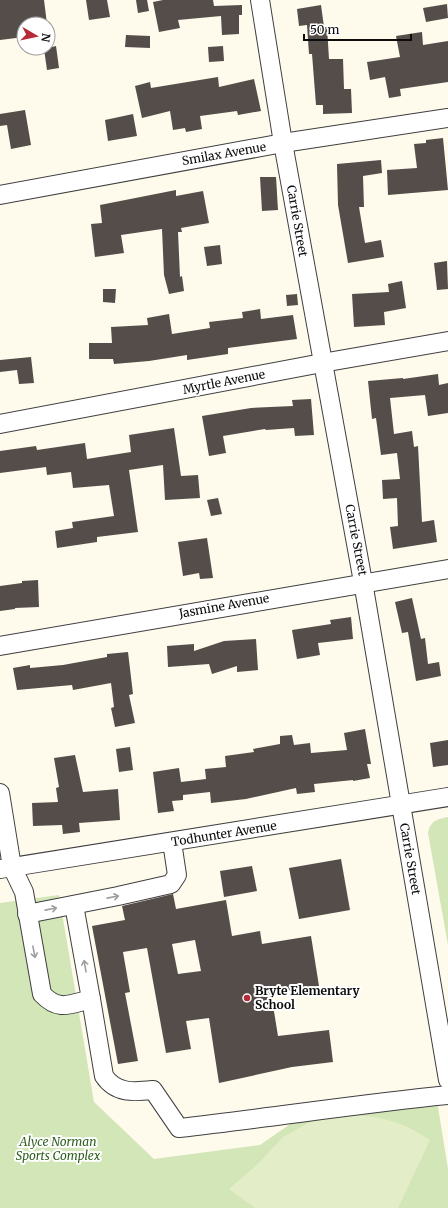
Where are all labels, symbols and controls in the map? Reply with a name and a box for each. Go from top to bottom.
north arrow [16,16,56,56]
scale bar [304,16,411,42]
text: 50 m [310,22,339,37]
text: N [38,32,53,43]
street label: Smilax Avenue [181,139,267,168]
street label: Carrie Street [284,184,311,258]
street label: Myrtle Avenue [182,366,266,397]
street label: Carrie Street [342,503,371,577]
street label: Jasmine Avenue [177,590,270,621]
street label: Todhunter Avenue [170,818,278,849]
street label: Carrie Street [397,822,424,896]
one-way arrow [106,893,119,901]
one-way arrow [44,905,57,913]
one-way arrow [31,945,39,958]
one-way arrow [81,960,89,973]
place label: Bryte Elementary School [255,983,360,1012]
marker: Bryte Elementary School [242,993,252,1003]
park label: Alyce Norman Sports Complex [16,1134,101,1163]

